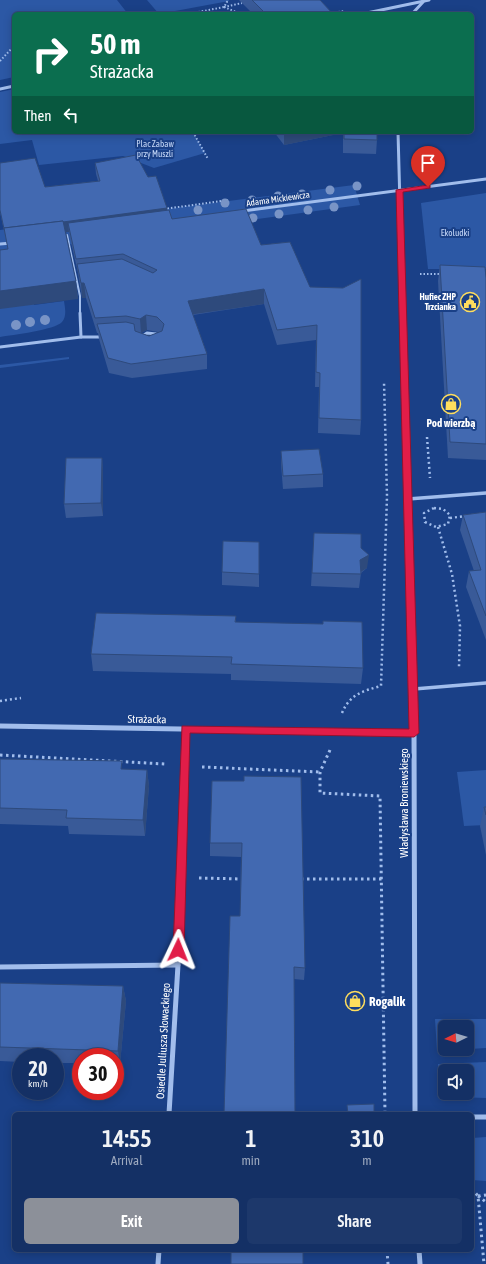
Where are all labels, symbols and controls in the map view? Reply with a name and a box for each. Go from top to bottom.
icon: right [24,28,76,80]
text: 50 m [90,28,140,60]
text: Strażacka [90,61,154,82]
icon: left [60,104,82,126]
text: Then [24,107,52,124]
park label: Plac Zabaw przy Muszli [136,139,174,159]
pin [411,146,445,187]
icon: arrive [417,152,439,174]
street label: Adama Mickiewicza [246,190,310,208]
park label: Ekoludki [441,228,469,238]
public building icon: Hufiec ZHP Trzcianka [459,291,481,313]
place label: Hufiec ZHP Trzcianka [420,292,457,312]
shop icon: Pod wierzbą [440,393,462,415]
place label: Pod wierzbą [427,417,475,429]
street label: Strażacka [127,713,167,725]
street label: Władysława Broniewskiego [398,748,410,858]
position arrow [157,929,199,971]
street label: Osiedle Juliusza Słowackiego [154,983,172,1099]
shop icon: Rogalik [344,990,366,1012]
place label: Rogalik [369,994,405,1009]
north arrow [438,1020,474,1056]
map controls [438,1020,474,1100]
speed limit sign: 30 [72,1048,124,1100]
text: 20 [29,1057,47,1080]
button: sound [438,1064,474,1100]
text: km/h [28,1078,48,1089]
text: 14:55 [102,1125,151,1152]
text: 1 [245,1125,256,1152]
text: 310 [350,1125,384,1152]
text: Arrival [111,1153,143,1168]
text: min [241,1153,260,1168]
text: m [362,1153,372,1168]
button: Exit [24,1198,239,1244]
button: Share [247,1198,462,1244]

